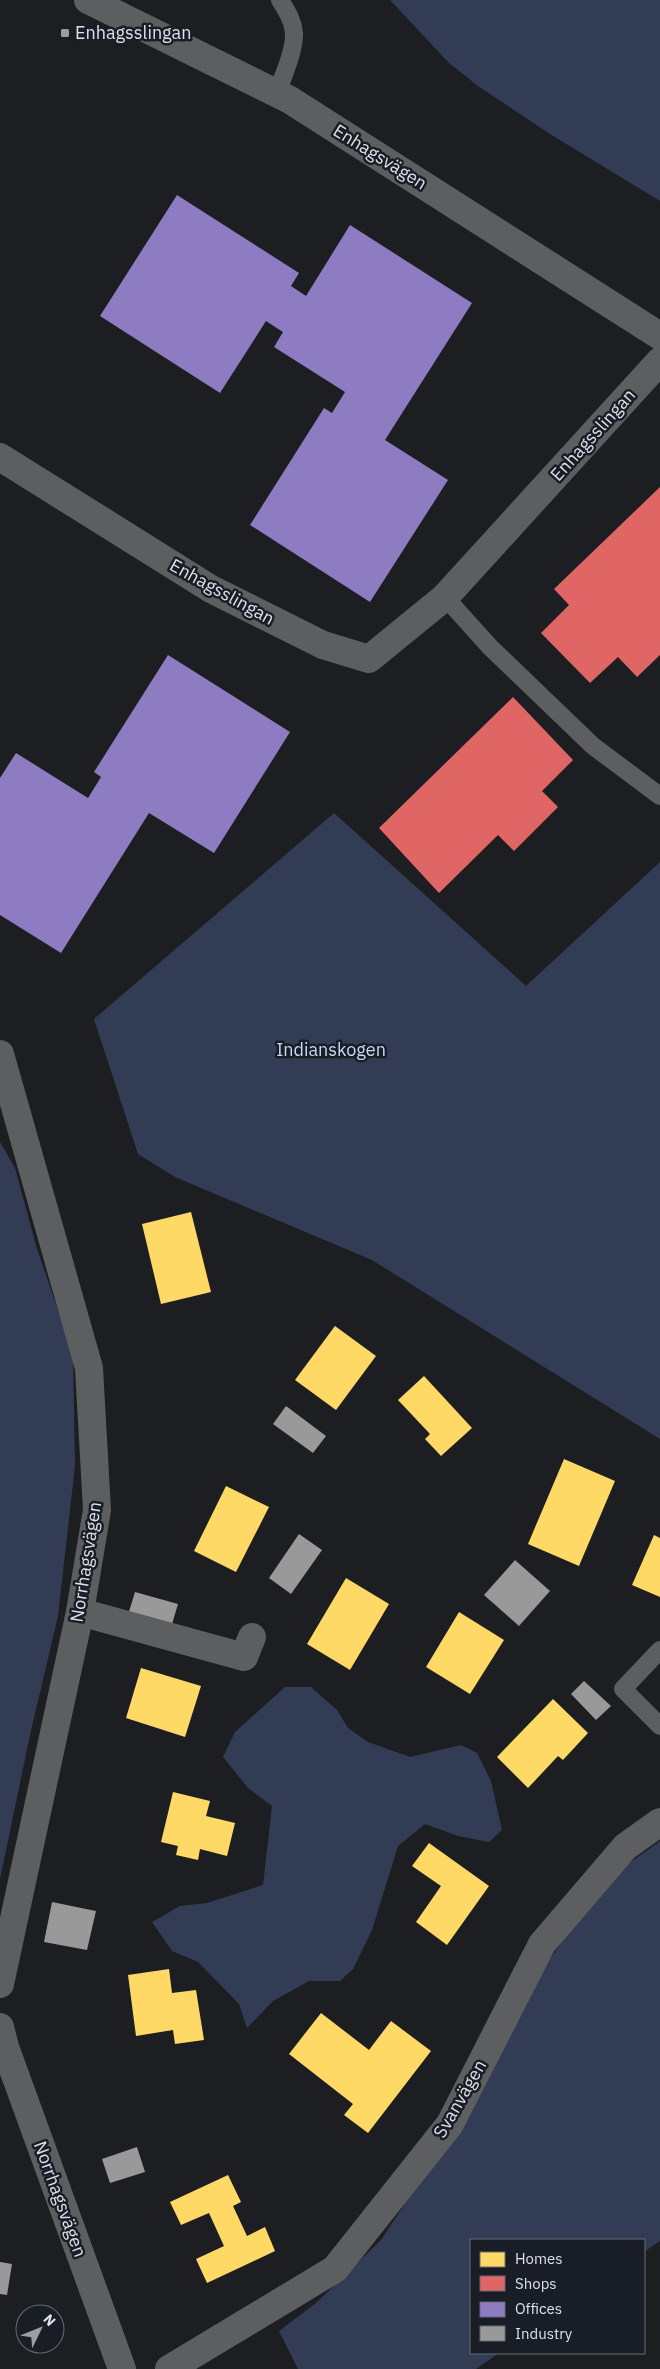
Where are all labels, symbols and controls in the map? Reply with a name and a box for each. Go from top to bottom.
place label: Enhagsslingan [75,21,191,44]
marker: Enhagsslingan [59,27,71,39]
street label: Enhagsvägen [329,119,431,195]
street label: Enhagsslingan [545,384,640,486]
street label: Enhagsslingan [166,553,279,630]
park label: Indianskogen [276,1038,386,1061]
street label: Norrhagsvägen [65,1500,106,1624]
street label: Svanvägen [428,2055,491,2142]
street label: Norrhagsvägen [29,2138,92,2260]
legend [470,2239,645,2354]
text: Homes [515,2249,563,2268]
text: Shops [515,2274,557,2293]
text: Offices [515,2299,562,2318]
north arrow [15,2304,65,2354]
text: N [39,2310,60,2330]
text: Industry [515,2324,573,2343]

